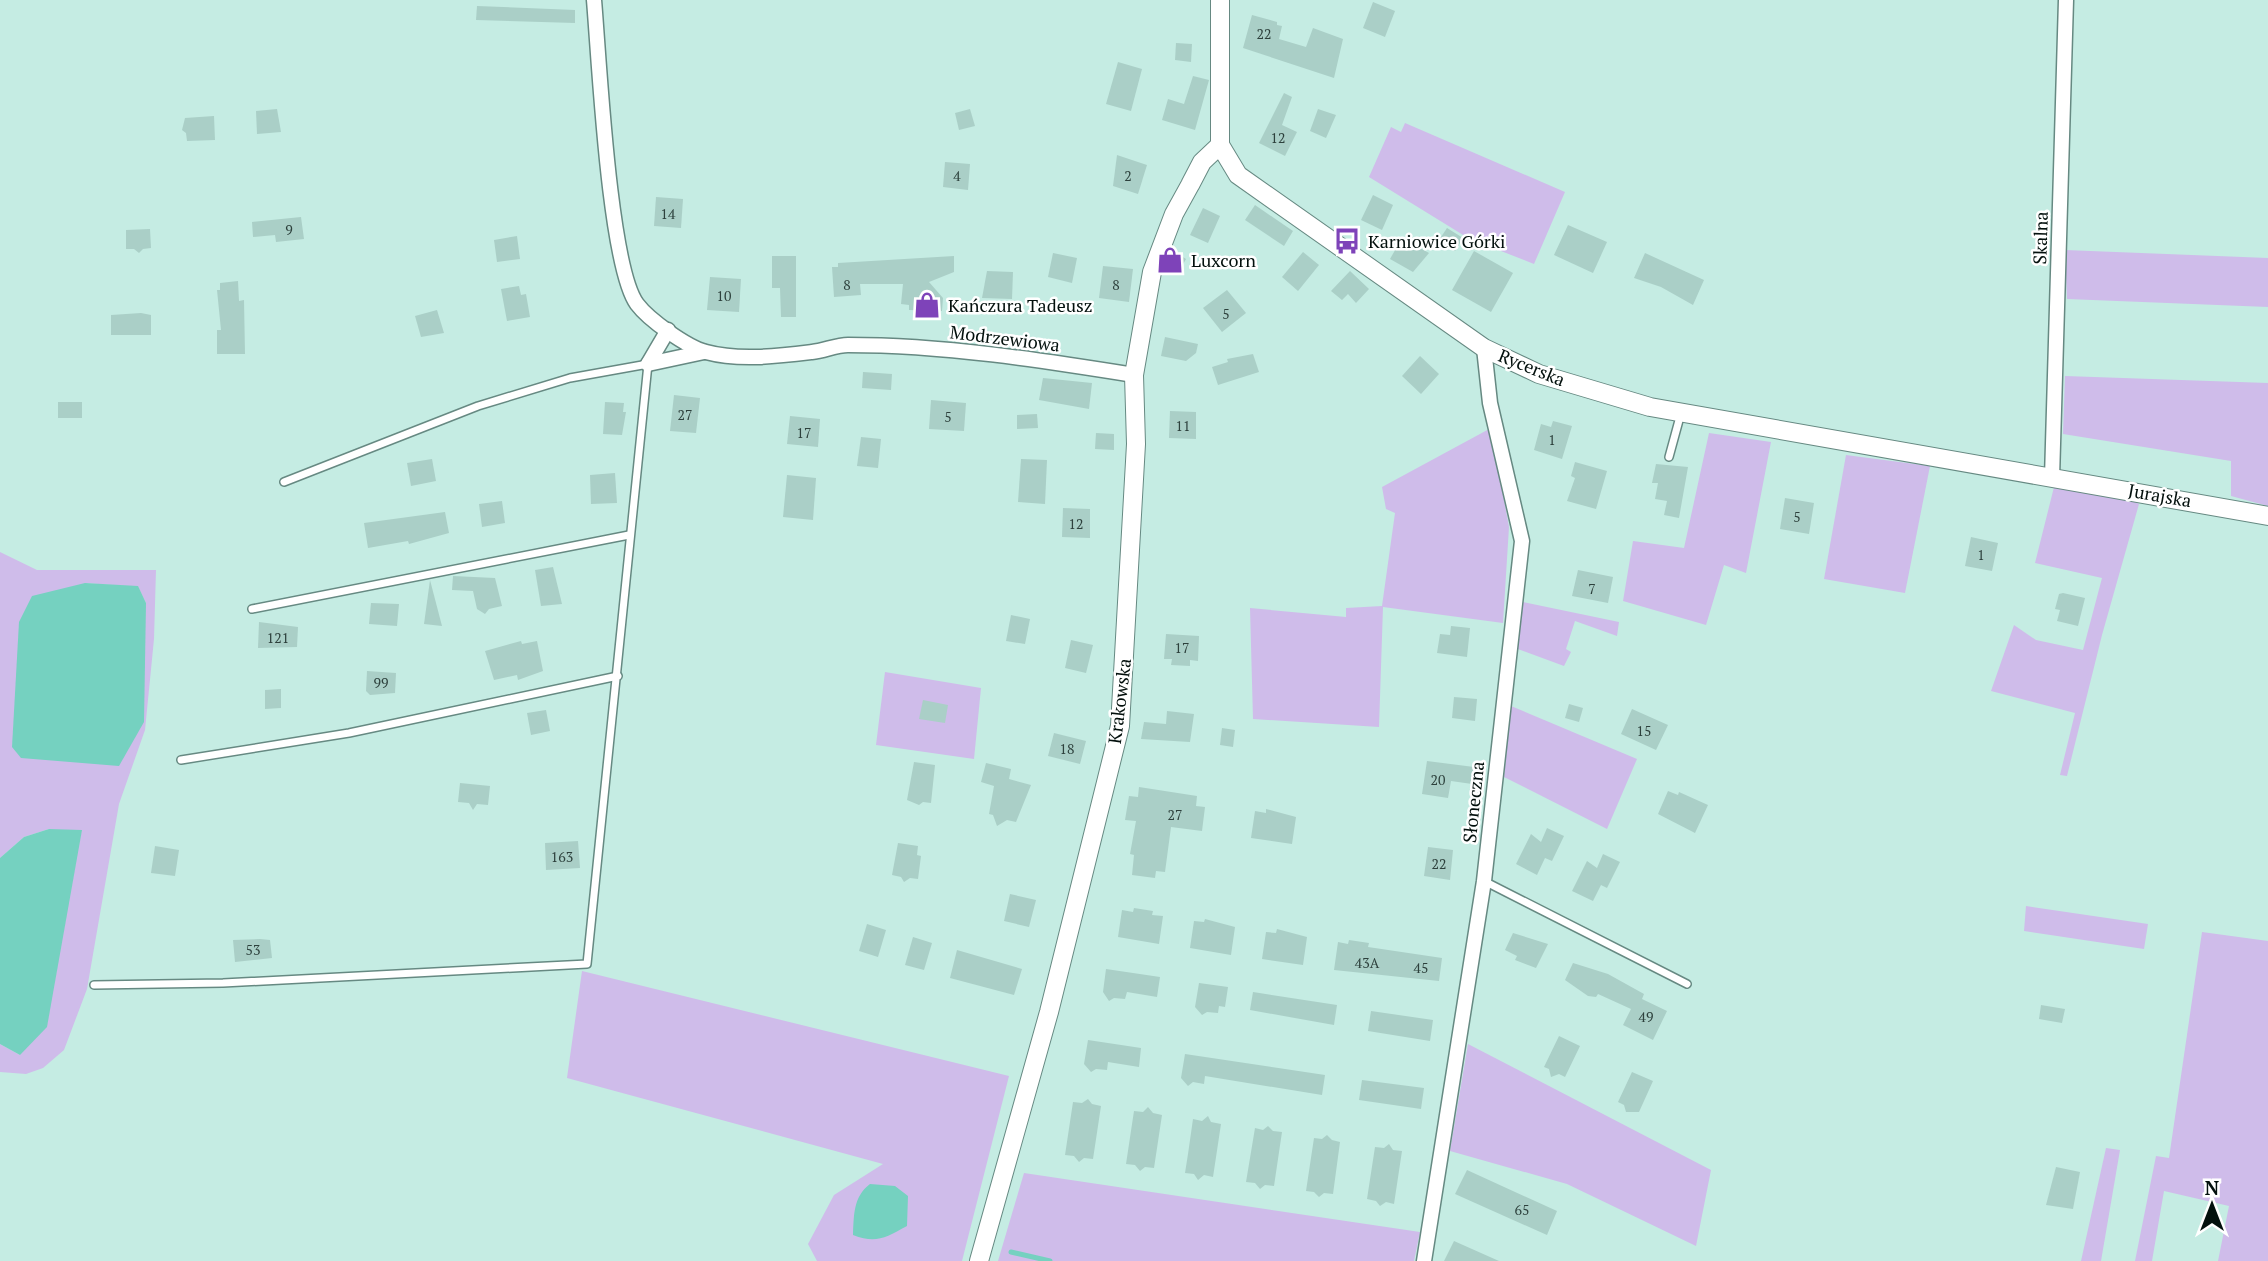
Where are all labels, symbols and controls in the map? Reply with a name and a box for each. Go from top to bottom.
house number: 22 [1257,24,1271,43]
house number: 12 [1271,128,1285,147]
house number: 4 [953,166,961,185]
house number: 2 [1124,166,1132,185]
house number: 14 [661,204,676,223]
street label: Skalna [2027,211,2053,265]
house number: 9 [285,220,293,239]
bus stop icon: Karniowice Górki [1332,226,1362,256]
place label: Karniowice Górki [1368,229,1505,253]
shop icon: Luxcorn [1155,245,1185,275]
place label: Luxcorn [1191,248,1256,272]
house number: 8 [843,275,851,294]
house number: 8 [1112,275,1120,294]
house number: 10 [717,286,731,305]
shop icon: Kańczura Tadeusz [912,290,942,320]
place label: Kańczura Tadeusz [948,293,1093,317]
house number: 5 [1222,304,1230,323]
street label: Modrzewiowa [949,319,1061,357]
street label: Rycerska [1495,343,1569,391]
house number: 27 [678,405,692,424]
house number: 5 [944,407,952,426]
house number: 11 [1176,416,1190,435]
house number: 17 [797,423,811,442]
house number: 1 [1548,430,1556,449]
street label: Jurajska [2126,478,2194,512]
house number: 5 [1793,507,1801,526]
house number: 12 [1069,514,1083,533]
house number: 1 [1977,545,1985,564]
house number: 7 [1588,579,1596,598]
house number: 121 [267,628,289,647]
house number: 17 [1175,638,1189,657]
street label: Krakowska [1102,657,1136,745]
house number: 99 [374,673,388,692]
house number: 15 [1637,721,1651,740]
house number: 18 [1060,739,1074,758]
street label: Słoneczna [1457,760,1489,844]
house number: 20 [1431,770,1445,789]
house number: 27 [1168,805,1182,824]
house number: 163 [551,847,573,866]
house number: 22 [1432,854,1446,873]
house number: 53 [246,940,260,959]
house number: 43A [1355,953,1380,972]
house number: 45 [1414,958,1428,977]
house number: 49 [1639,1007,1653,1026]
north arrow [2177,1170,2247,1240]
text: N [2205,1175,2220,1200]
house number: 65 [1515,1200,1529,1219]

